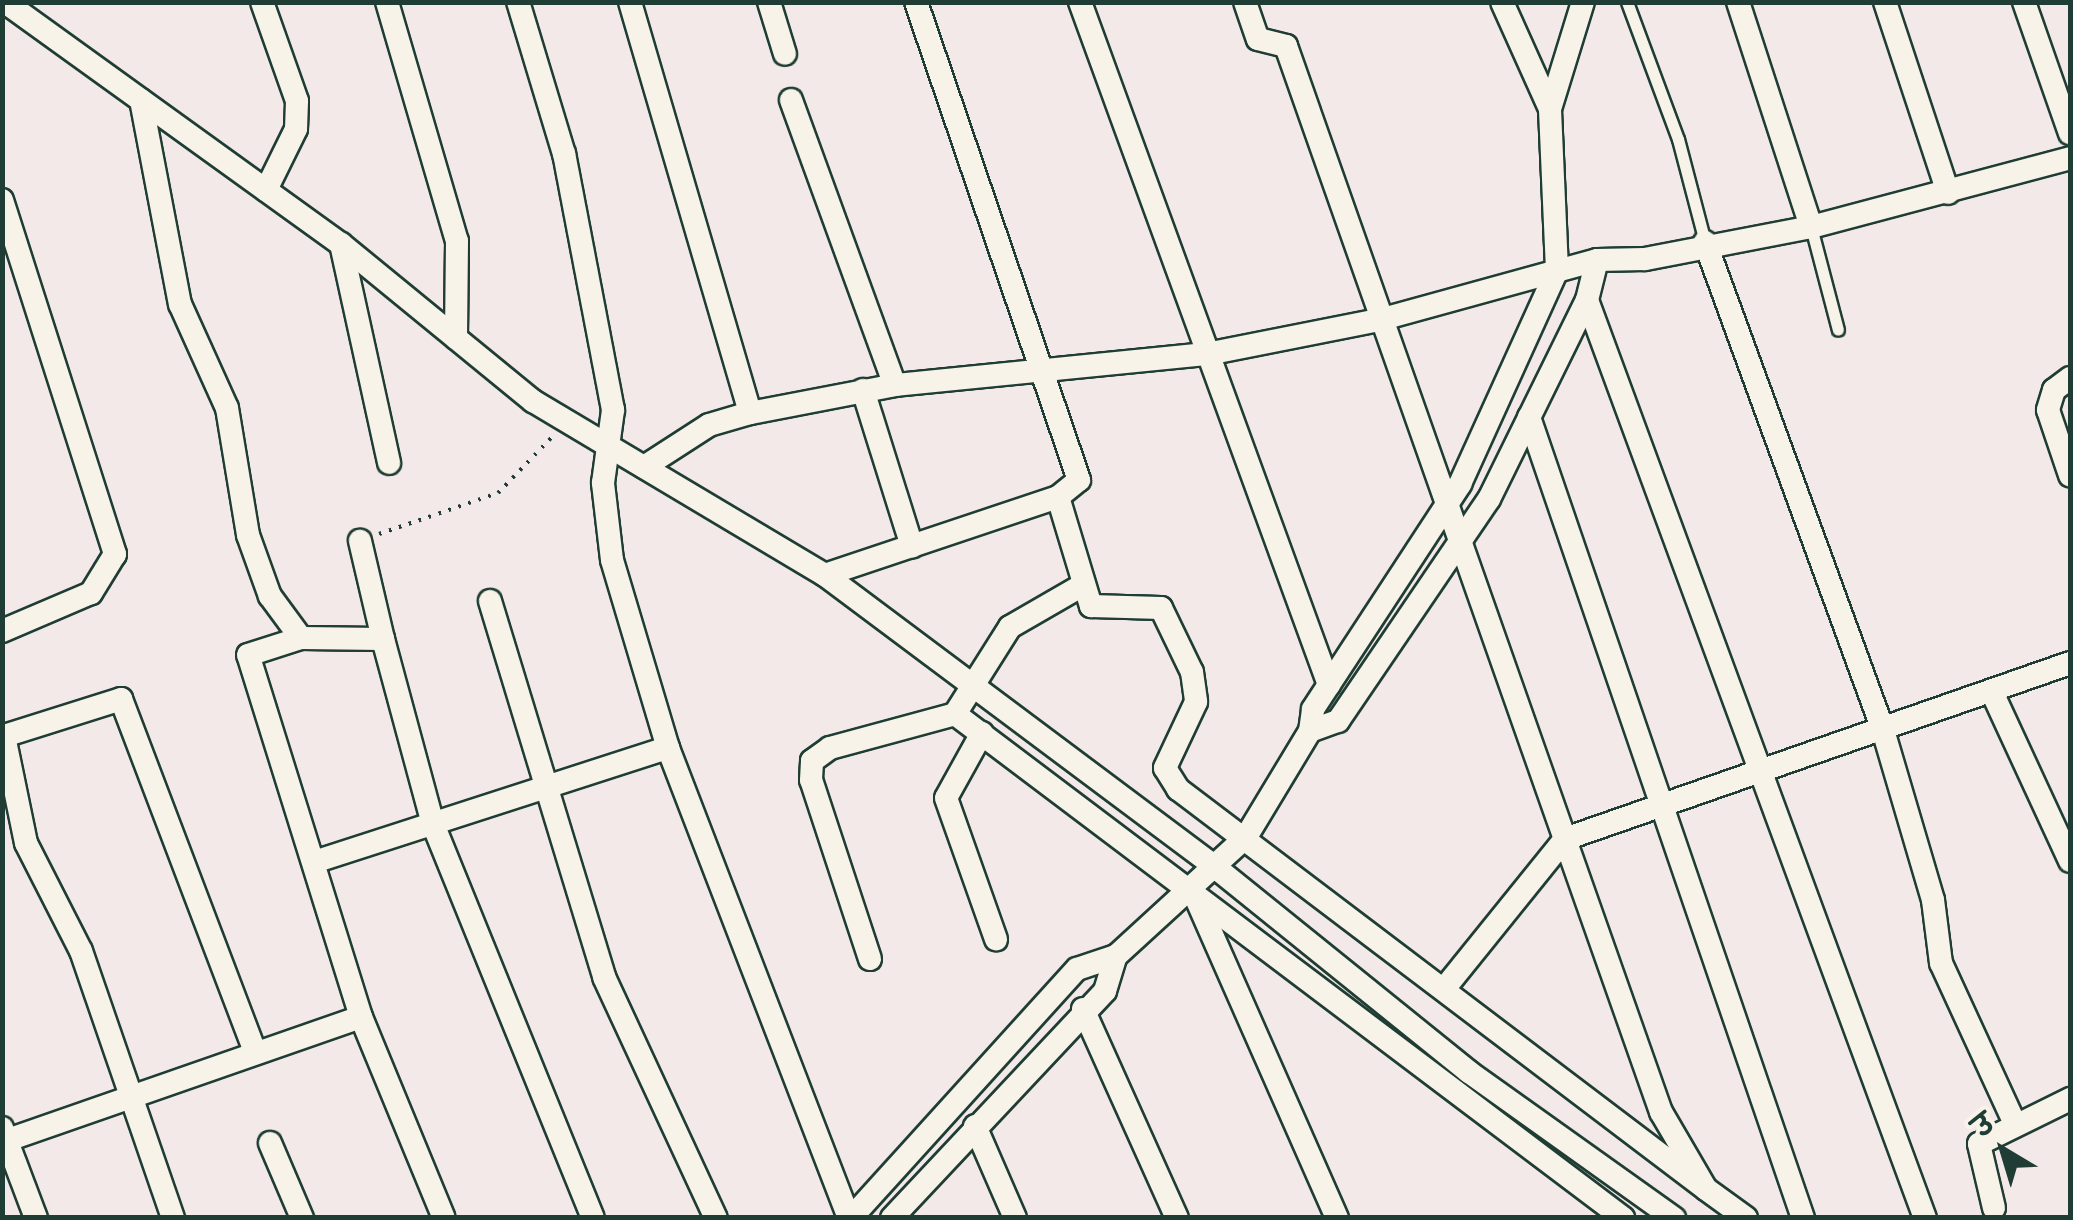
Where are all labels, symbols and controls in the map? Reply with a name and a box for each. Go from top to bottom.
north arrow [1953,1100,2053,1200]
text: उ [1965,1105,2004,1147]

